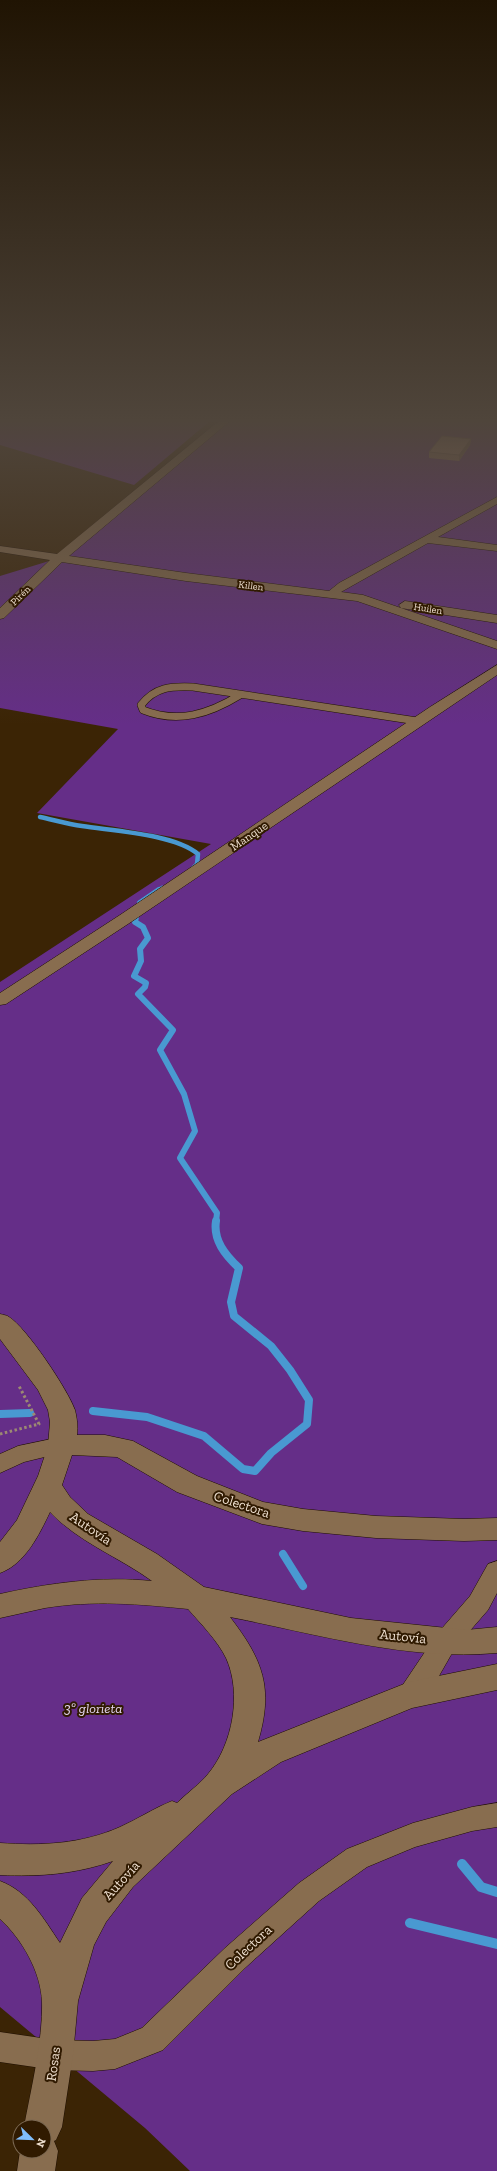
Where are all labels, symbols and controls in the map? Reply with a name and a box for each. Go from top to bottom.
street label: Killen [238,579,264,594]
street label: Pirén [8,583,33,608]
street label: Huilen [413,601,443,617]
street label: Manque [228,818,271,854]
street label: Colectora [212,1487,272,1522]
street label: Autovía [67,1508,115,1549]
street label: Autovía [379,1626,427,1647]
park label: 3º glorieta [64,1700,122,1717]
street label: Autovía [99,1857,143,1903]
street label: Colectora [221,1921,276,1973]
street label: Rosas [43,2046,64,2082]
north arrow [12,2119,52,2159]
text: N [33,2136,48,2150]

